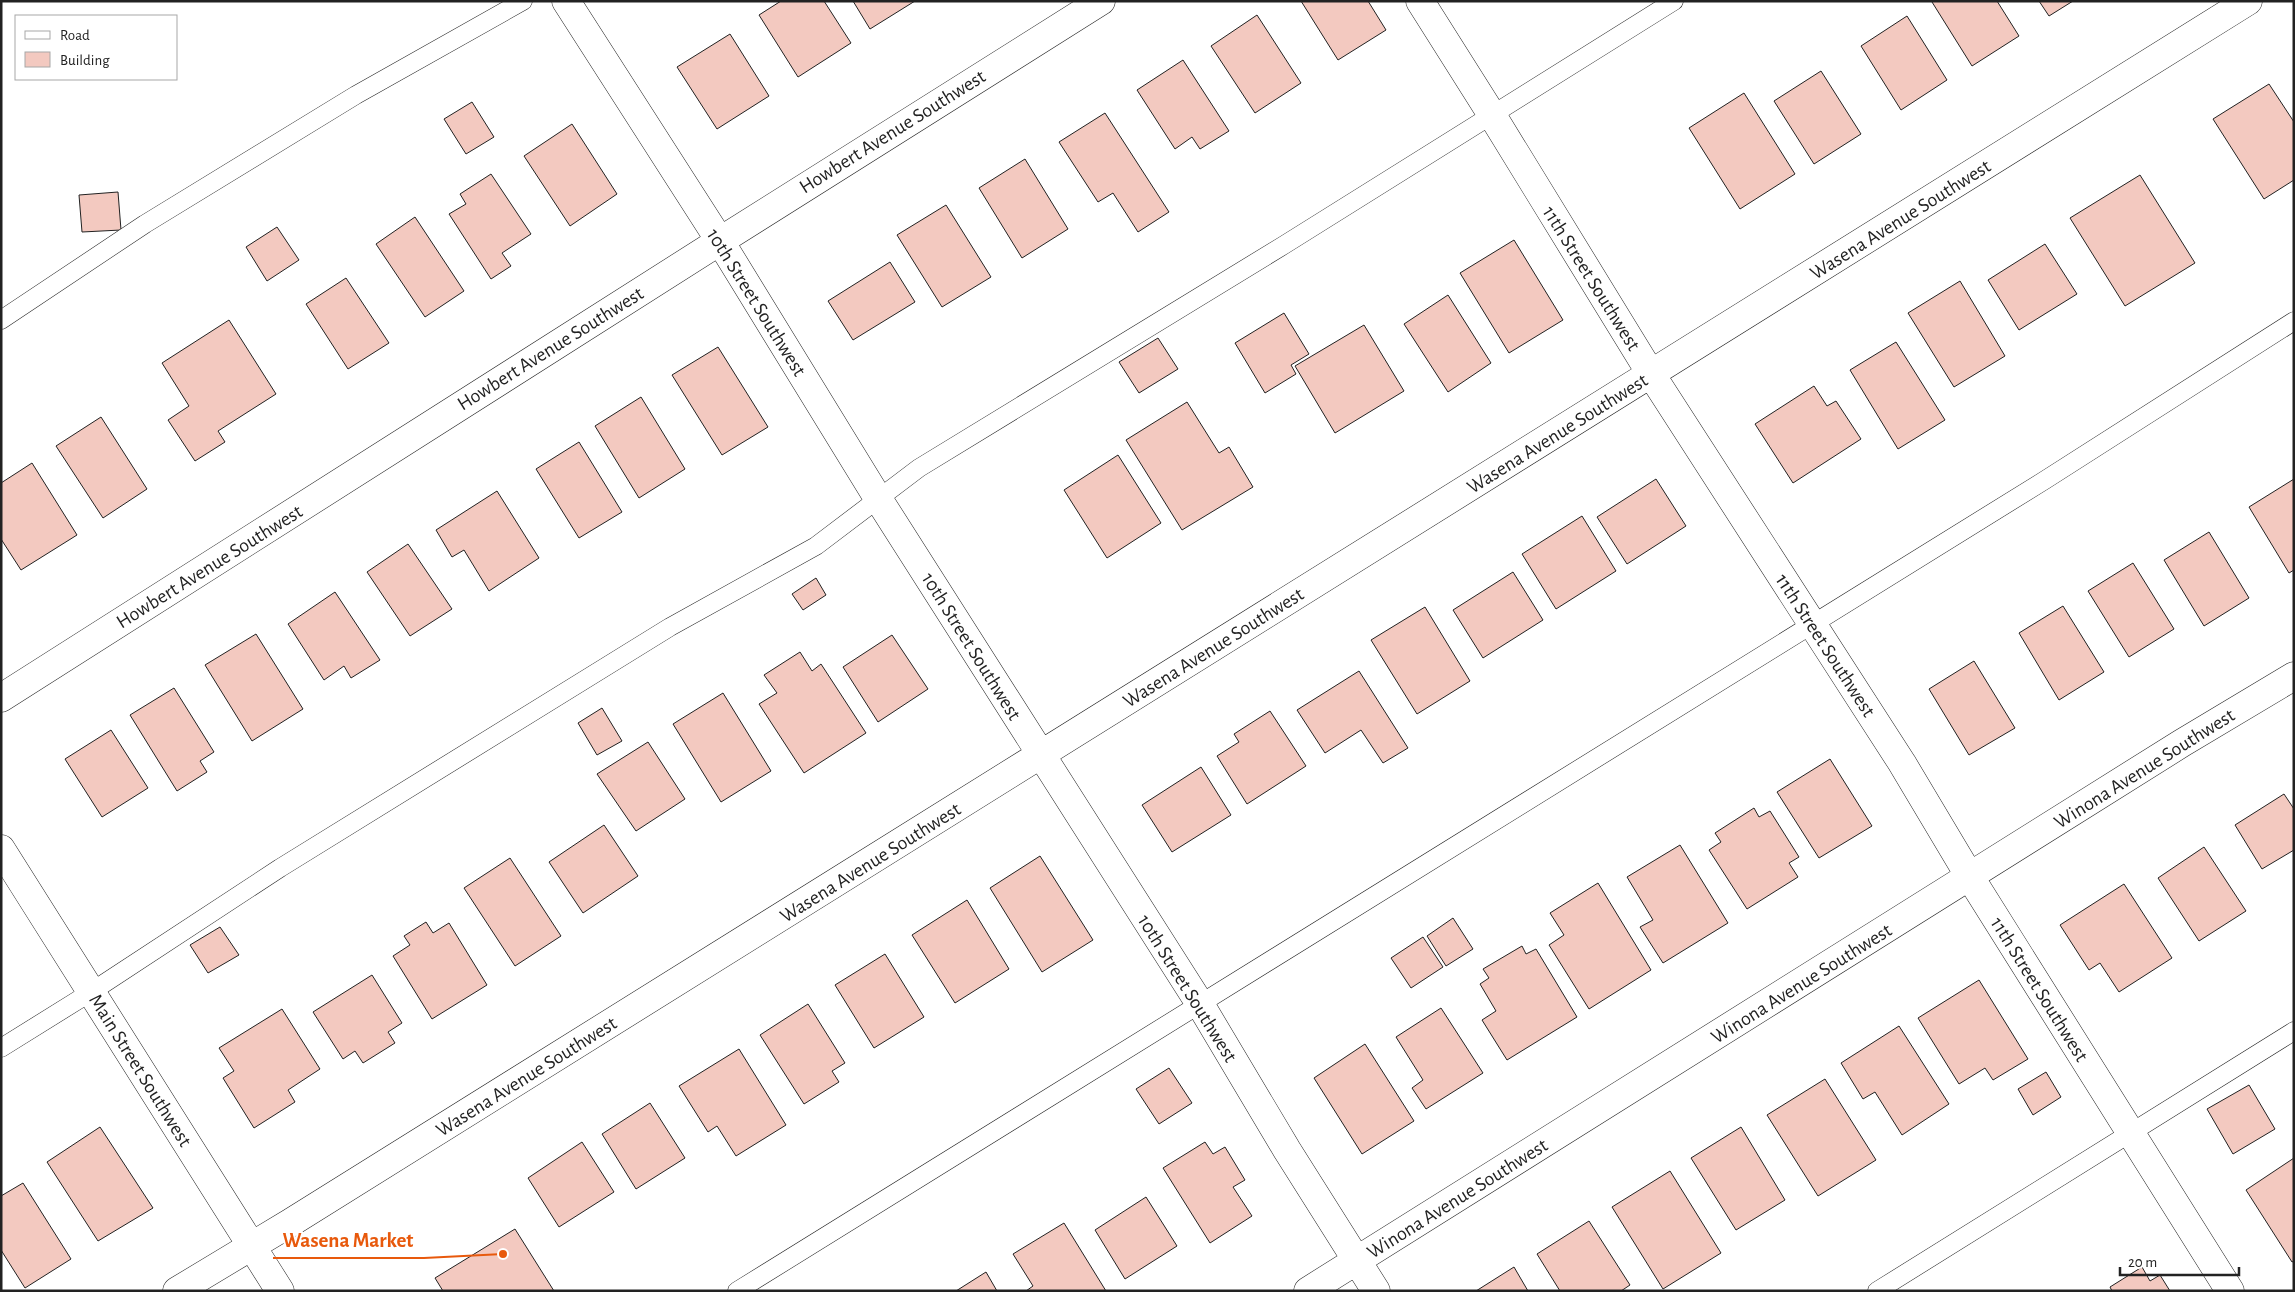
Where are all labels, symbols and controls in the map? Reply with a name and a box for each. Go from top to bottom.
legend [15,15,178,80]
text: Road [60,28,90,43]
text: Building [60,53,110,68]
street label: Howbert Avenue Southwest [796,66,990,197]
street label: Wasena Avenue Southwest [1807,156,1995,284]
street label: 11th Street Southwest [1539,203,1644,355]
street label: 10th Street Southwest [703,225,810,380]
street label: Howbert Avenue Southwest [454,283,648,414]
street label: Wasena Avenue Southwest [1464,370,1652,498]
street label: Howbert Avenue Southwest [113,501,307,632]
street label: 10th Street Southwest [918,569,1025,724]
street label: 11th Street Southwest [1772,571,1879,721]
street label: Wasena Avenue Southwest [1120,584,1308,712]
street label: Winona Avenue Southwest [2051,705,2239,833]
street label: Wasena Avenue Southwest [777,799,965,927]
street label: 10th Street Southwest [1134,911,1241,1066]
street label: 11th Street Southwest [1987,914,2092,1066]
street label: Winona Avenue Southwest [1708,920,1896,1048]
street label: Main Street Southwest [85,991,195,1151]
street label: Wasena Avenue Southwest [433,1013,621,1141]
street label: Winona Avenue Southwest [1364,1135,1552,1263]
callout: Wasena Market [273,1222,424,1258]
text: Wasena Market [283,1230,413,1251]
scale bar [2120,1244,2239,1276]
text: 20 m [2128,1255,2157,1270]

